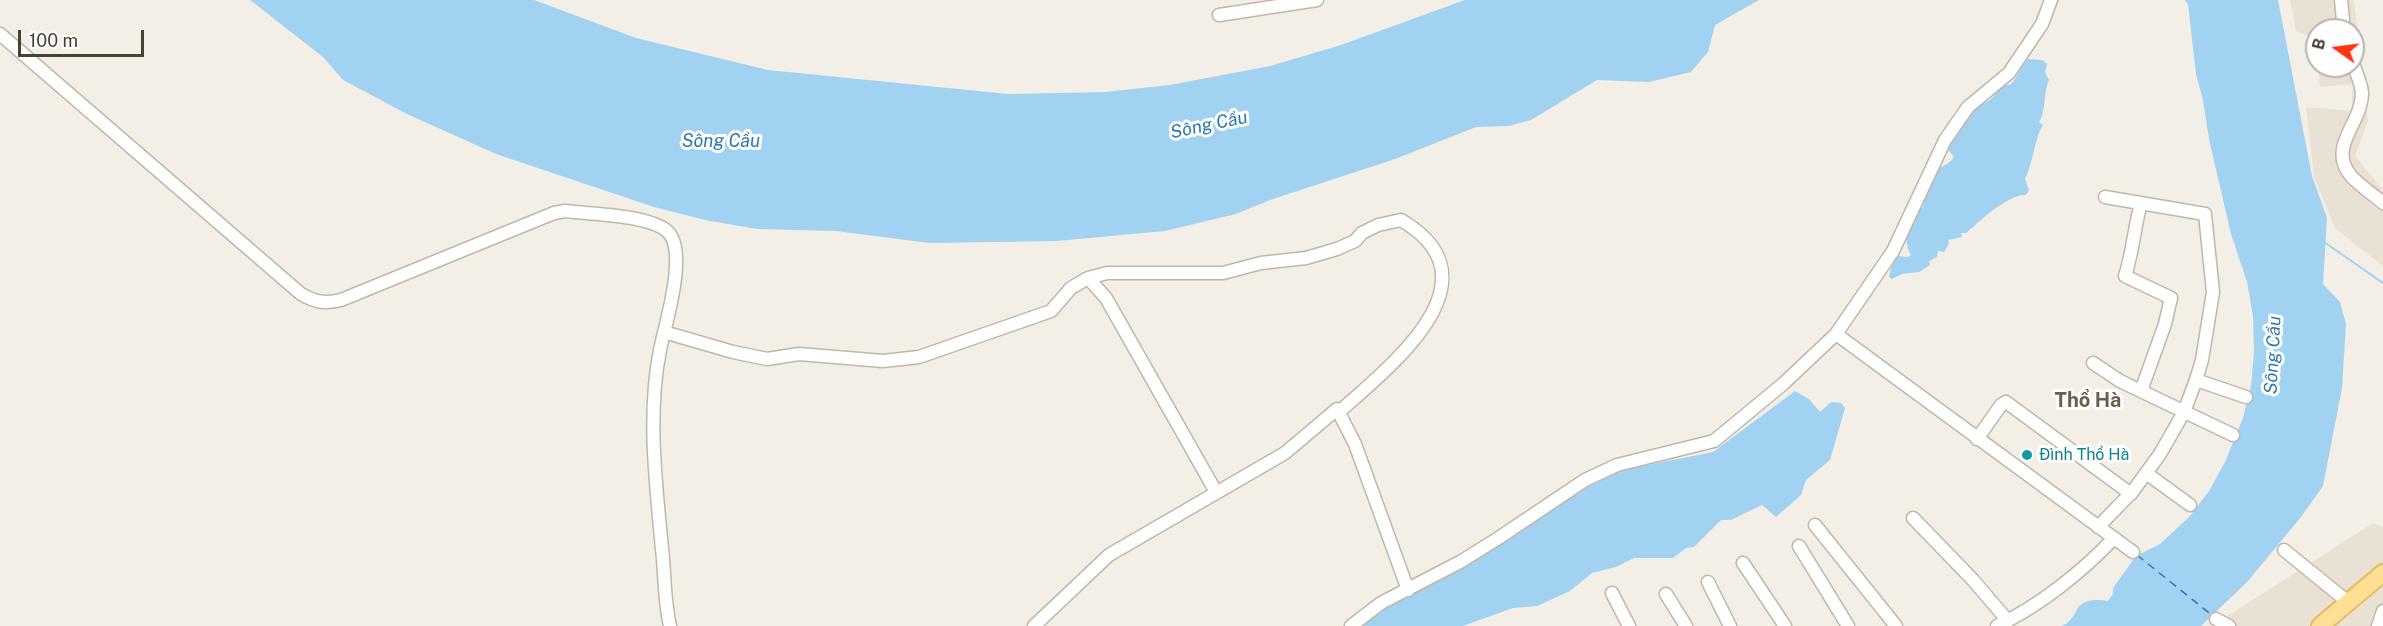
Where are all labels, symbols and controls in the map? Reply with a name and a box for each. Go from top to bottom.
scale bar [21,18,147,56]
north arrow [2305,18,2365,78]
text: 100 m [29,30,78,51]
text: B [2308,36,2330,52]
water label: Sông Cầu [1168,106,1250,144]
water label: Sông Cầu [682,130,760,152]
water label: Sông Cầu [2260,315,2286,395]
district label: Thổ Hà [2055,389,2121,413]
place label: Đình Thổ Hà [2039,445,2129,465]
marker: Đình Thổ Hà [2020,448,2034,462]

